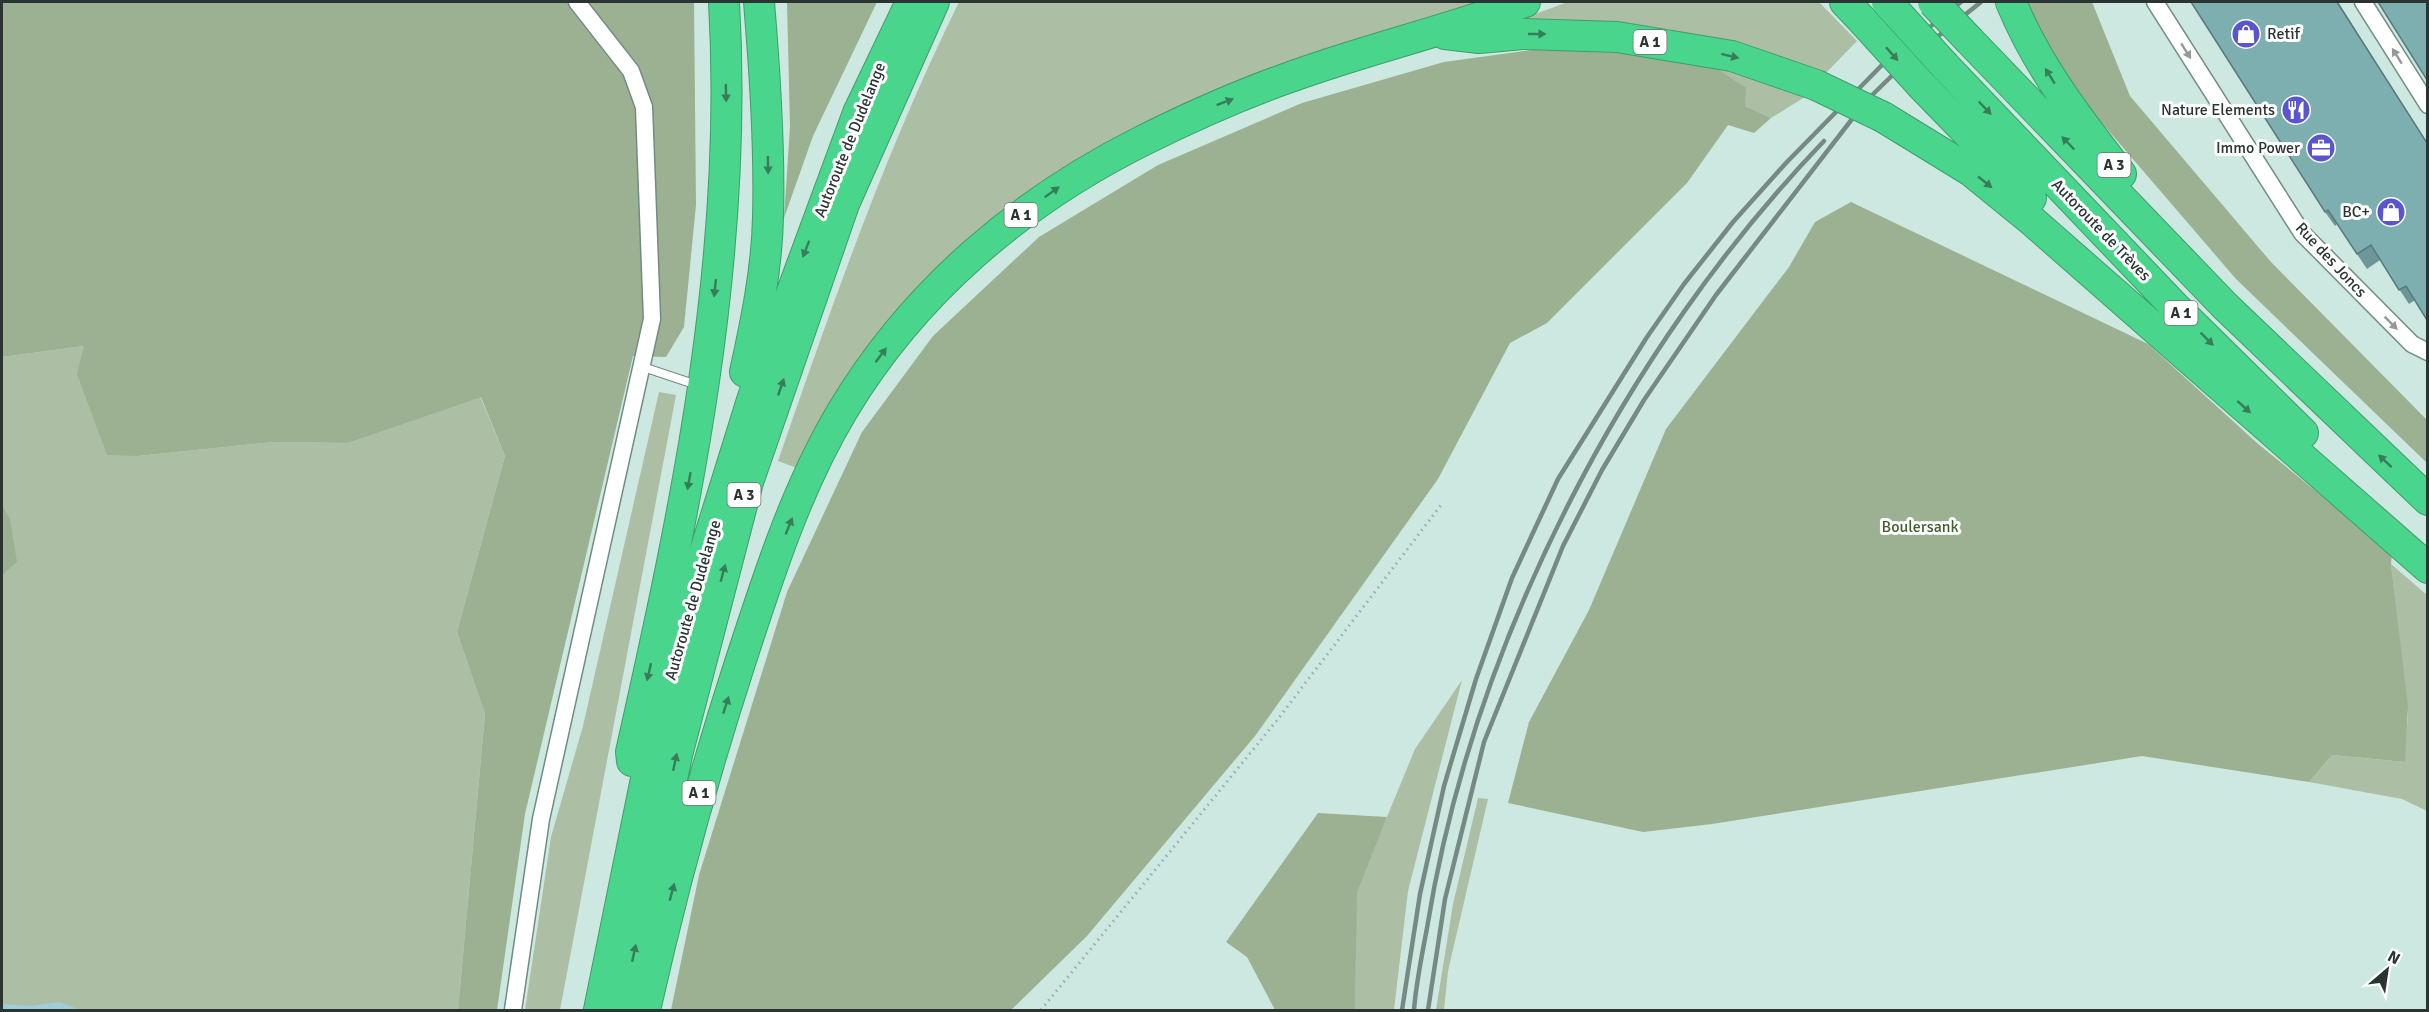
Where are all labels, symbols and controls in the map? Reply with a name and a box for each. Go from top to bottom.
shop icon: Retif [2230,18,2262,50]
place label: Retif [2267,24,2300,44]
one-way arrow [1528,29,1547,39]
road number: A 1 [1634,30,1666,54]
one-way arrow [2181,43,2192,59]
one-way arrow [1885,46,1899,60]
one-way arrow [2391,48,2402,64]
one-way arrow [1721,52,1739,62]
street label: Autoroute de Dudelange [810,60,890,220]
one-way arrow [2044,68,2055,84]
one-way arrow [721,84,731,103]
restaurant icon: Nature Elements [2280,94,2312,126]
one-way arrow [1216,97,1234,107]
one-way arrow [1978,100,1991,115]
place label: Nature Elements [2161,100,2275,120]
office icon: Immo Power [2305,132,2337,164]
one-way arrow [2062,136,2075,151]
place label: Immo Power [2216,138,2300,158]
road number: A 3 [2098,153,2130,177]
one-way arrow [763,155,772,174]
one-way arrow [1977,175,1992,188]
street label: Autoroute de Trèves [2047,175,2155,285]
one-way arrow [1043,186,1059,198]
shop icon: BC+ [2375,196,2407,228]
place label: BC+ [2342,202,2370,222]
road number: A 1 [1004,203,1038,227]
street label: Rue des Joncs [2291,218,2371,302]
one-way arrow [801,240,811,258]
one-way arrow [710,278,720,297]
road number: A 1 [2164,301,2198,325]
one-way arrow [2384,315,2398,330]
one-way arrow [2200,332,2214,346]
one-way arrow [875,347,887,363]
one-way arrow [776,378,786,396]
one-way arrow [2236,400,2251,413]
one-way arrow [2378,454,2392,468]
one-way arrow [684,471,693,490]
road number: A 3 [728,483,760,507]
one-way arrow [784,516,794,534]
park label: Boulersank [1881,517,1959,537]
street label: Autoroute de Dudelange [661,518,725,682]
one-way arrow [718,564,728,582]
one-way arrow [644,662,653,681]
one-way arrow [722,696,731,714]
one-way arrow [671,753,681,772]
road number: A 1 [682,781,716,805]
one-way arrow [668,883,678,901]
north arrow [2357,940,2417,1000]
one-way arrow [630,944,640,962]
text: N [2384,946,2404,969]

